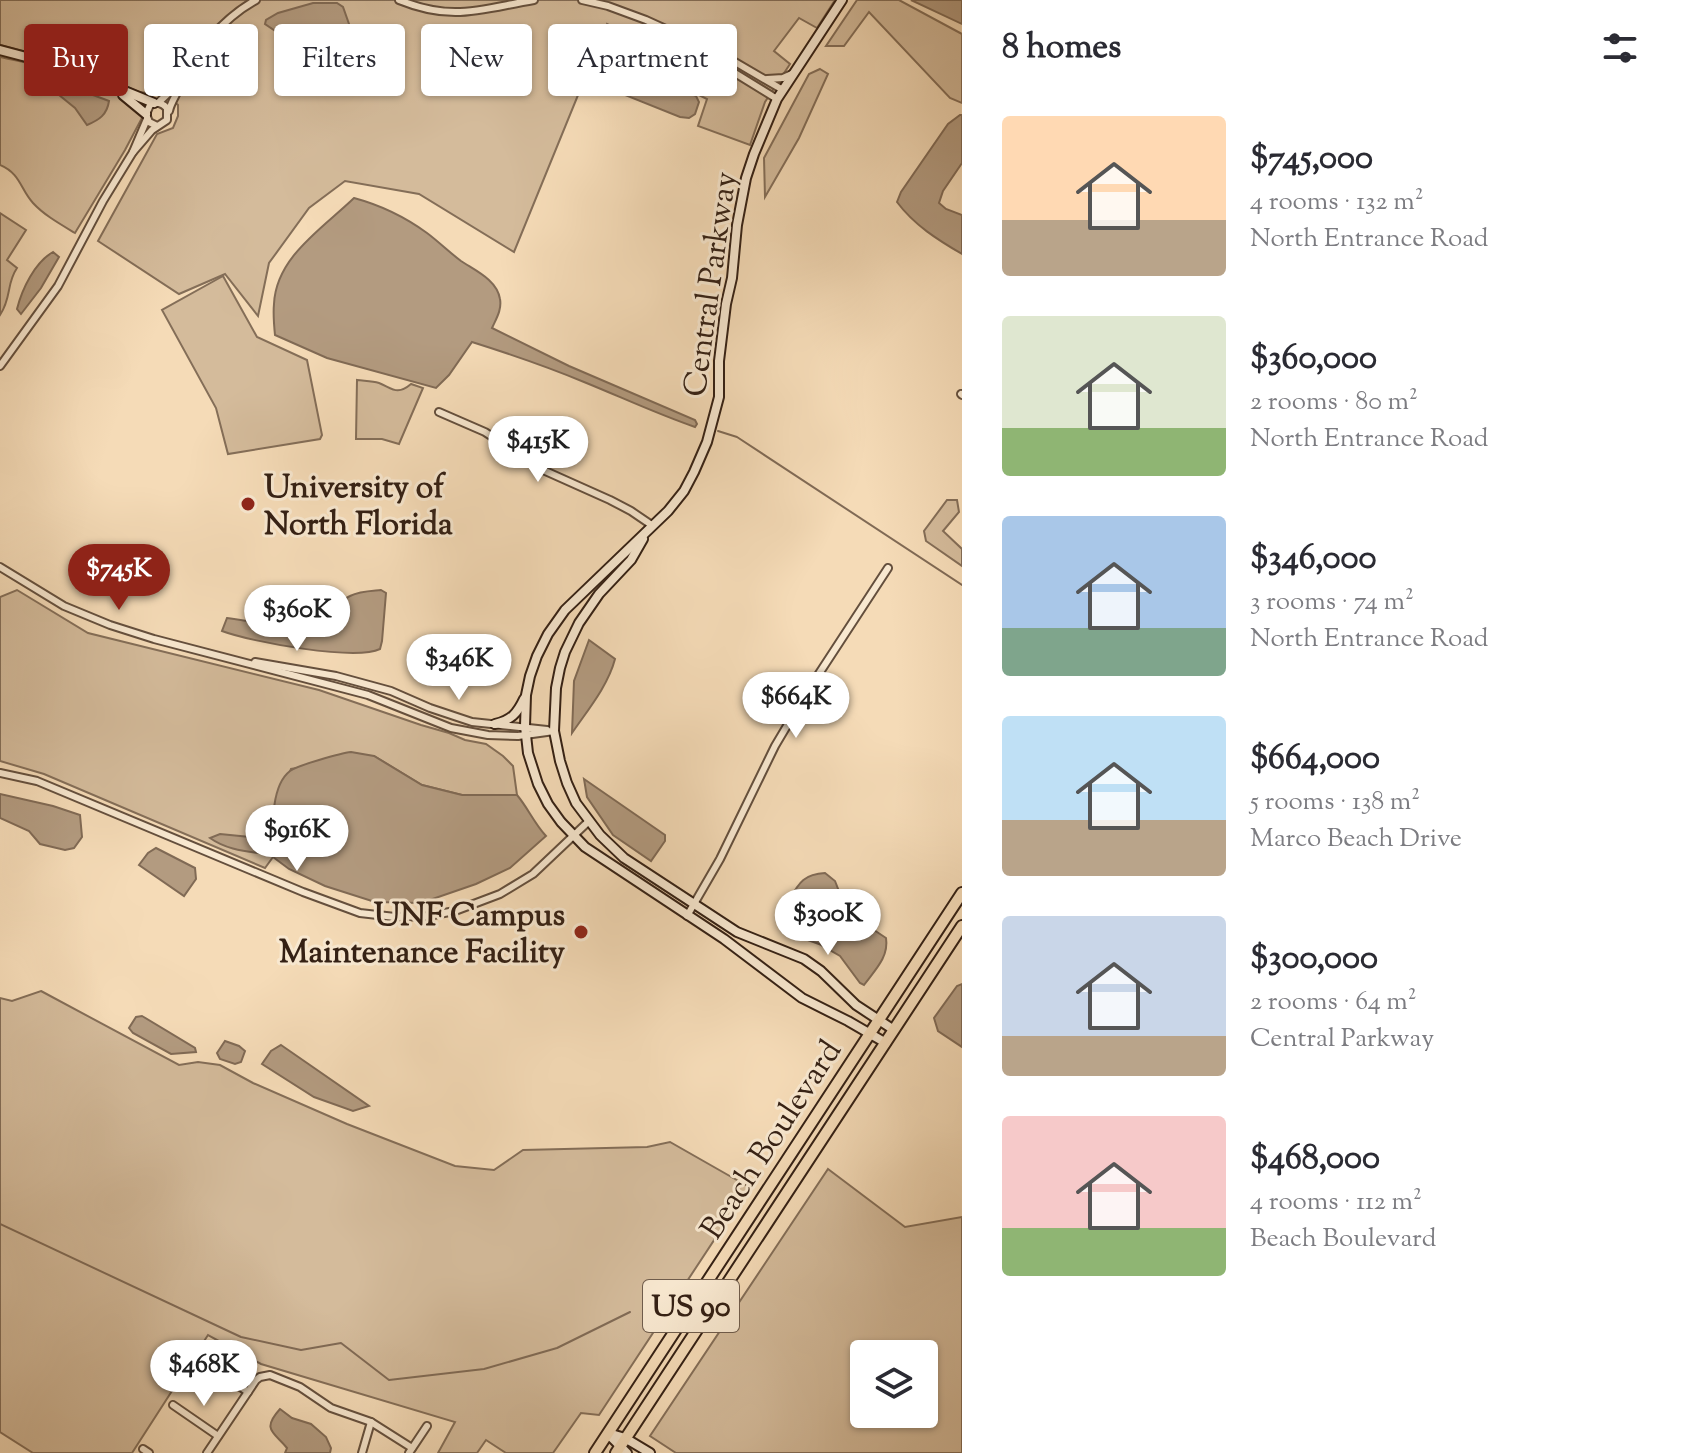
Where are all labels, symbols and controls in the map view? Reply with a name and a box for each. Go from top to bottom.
chip: Buy [24,24,128,96]
chip: Rent [144,24,258,96]
chip: Filters [274,24,405,96]
chip: New [421,24,532,96]
chip: Apartment [548,24,737,96]
text: 8 homes [1002,24,1121,73]
icon: filters [1598,26,1642,70]
text: $745,000 [1250,135,1373,184]
icon: home [1066,148,1162,244]
street label: Central Parkway [673,169,751,400]
text: 4 rooms · 132 m² [1250,184,1424,221]
text: North Entrance Road [1250,221,1488,258]
text: $360,000 [1250,335,1377,384]
icon: home [1066,348,1162,444]
text: 2 rooms · 80 m² [1250,384,1418,421]
pin: $415K [482,416,594,484]
text: North Entrance Road [1250,421,1488,458]
text: $415K [506,423,570,460]
place label: University of North Florida [264,466,453,549]
marker: University of North Florida [239,495,257,513]
text: $346,000 [1250,535,1376,584]
pin: $745K [63,544,175,612]
icon: home [1066,548,1162,644]
text: $745K [86,551,152,588]
text: 3 rooms · 74 m² [1250,584,1414,621]
pin: $360K [241,585,353,653]
text: $360K [262,592,332,629]
text: North Entrance Road [1250,621,1488,658]
pin: $346K [403,634,515,702]
text: $346K [425,641,493,678]
pin: $664K [740,672,852,740]
text: $664K [760,679,832,716]
text: $664,000 [1250,735,1380,784]
icon: home [1066,748,1162,844]
text: 5 rooms · 138 m² [1250,784,1420,821]
pin: $916K [241,805,353,873]
text: $916K [263,812,331,849]
text: Marco Beach Drive [1250,821,1462,858]
pin: $300K [772,889,884,957]
place label: UNF Campus Maintenance Facility [279,894,565,977]
text: $300K [793,896,863,933]
marker: UNF Campus Maintenance Facility [572,923,590,941]
text: $300,000 [1250,935,1378,984]
icon: home [1066,948,1162,1044]
text: 2 rooms · 64 m² [1250,984,1417,1021]
text: Central Parkway [1250,1021,1434,1058]
street label: Beach Boulevard [691,1032,854,1249]
text: $468,000 [1250,1135,1380,1184]
icon: home [1066,1148,1162,1244]
text: 4 rooms · 112 m² [1250,1184,1422,1221]
text: Beach Boulevard [1250,1221,1437,1258]
road number: US 90 [643,1280,739,1332]
pin: $468K [148,1340,260,1408]
map controls [850,1340,938,1428]
button: layers [850,1340,938,1428]
text: $468K [168,1347,240,1384]

